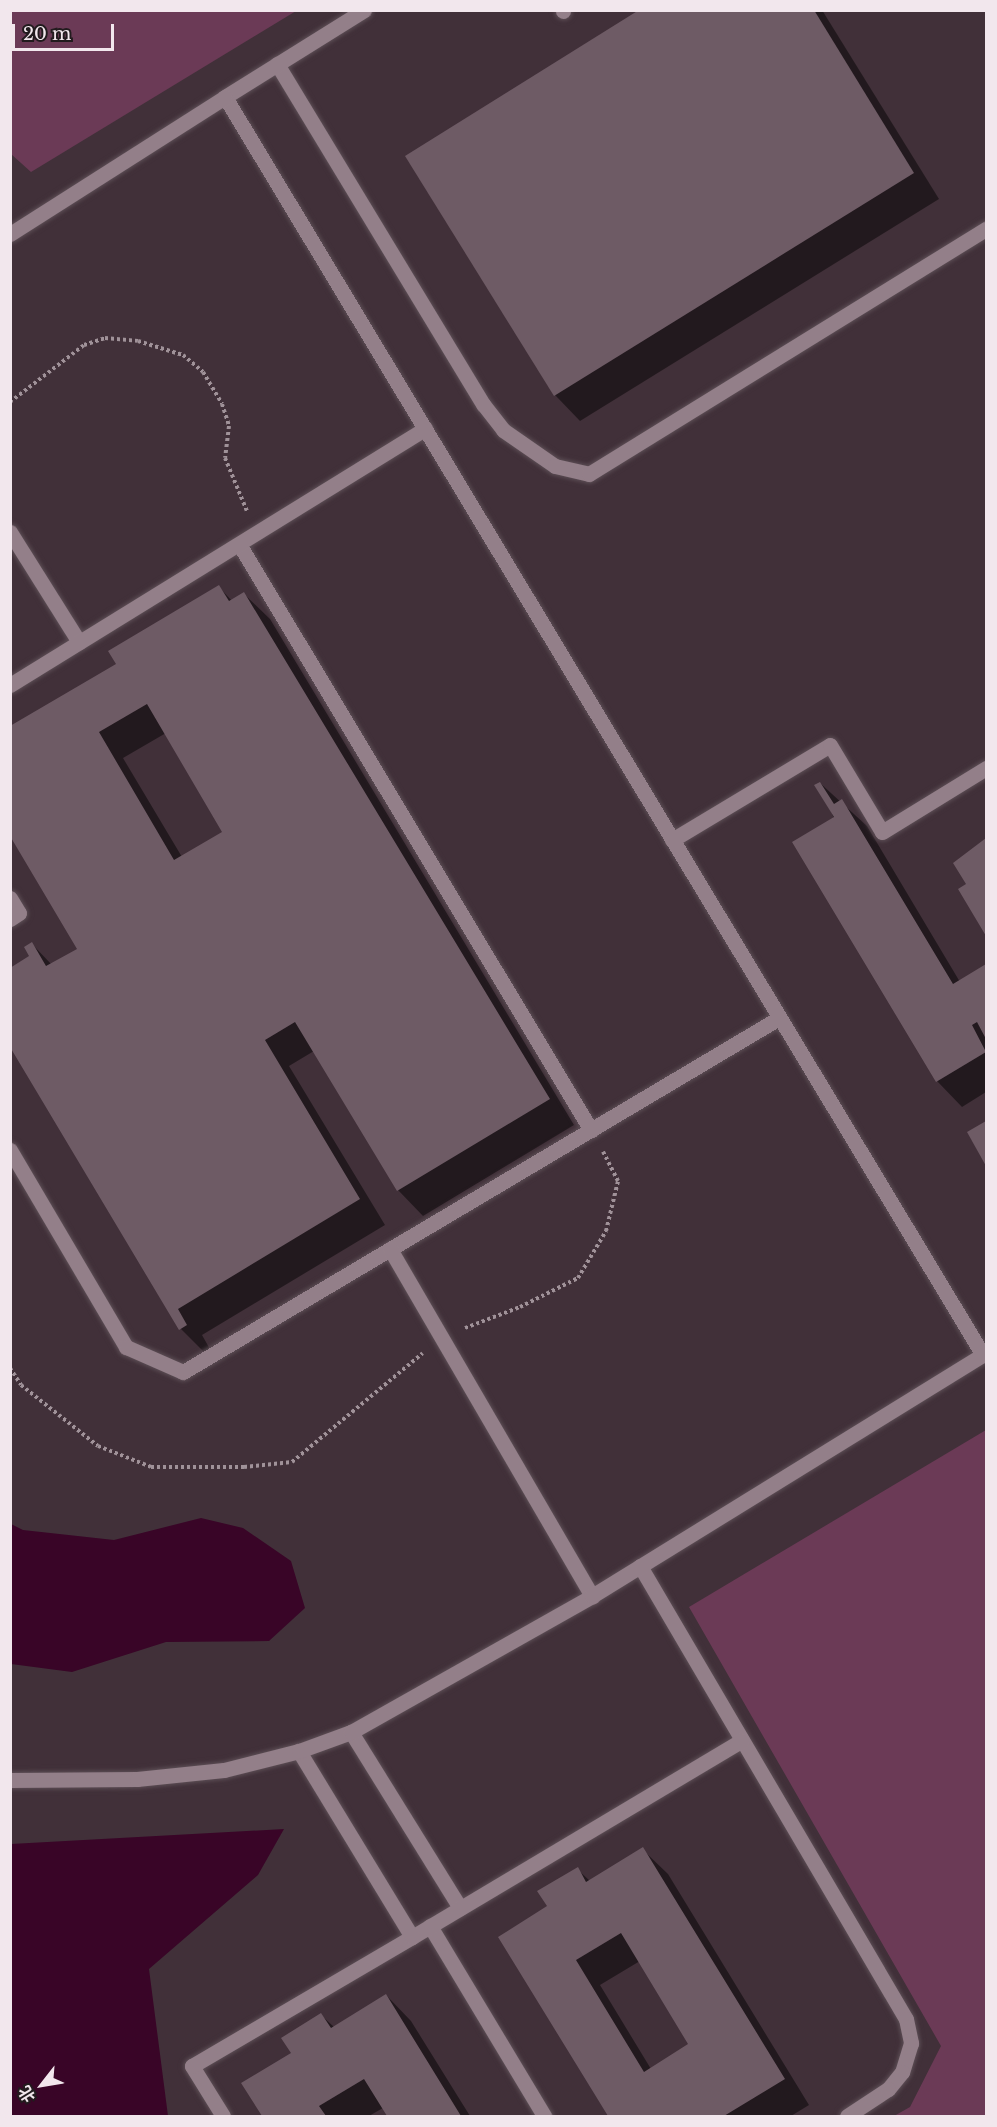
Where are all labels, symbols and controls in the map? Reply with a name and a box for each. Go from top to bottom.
scale bar [15,12,117,50]
text: 20 m [23,23,71,45]
north arrow [12,2055,72,2115]
text: 北 [14,2082,39,2106]

